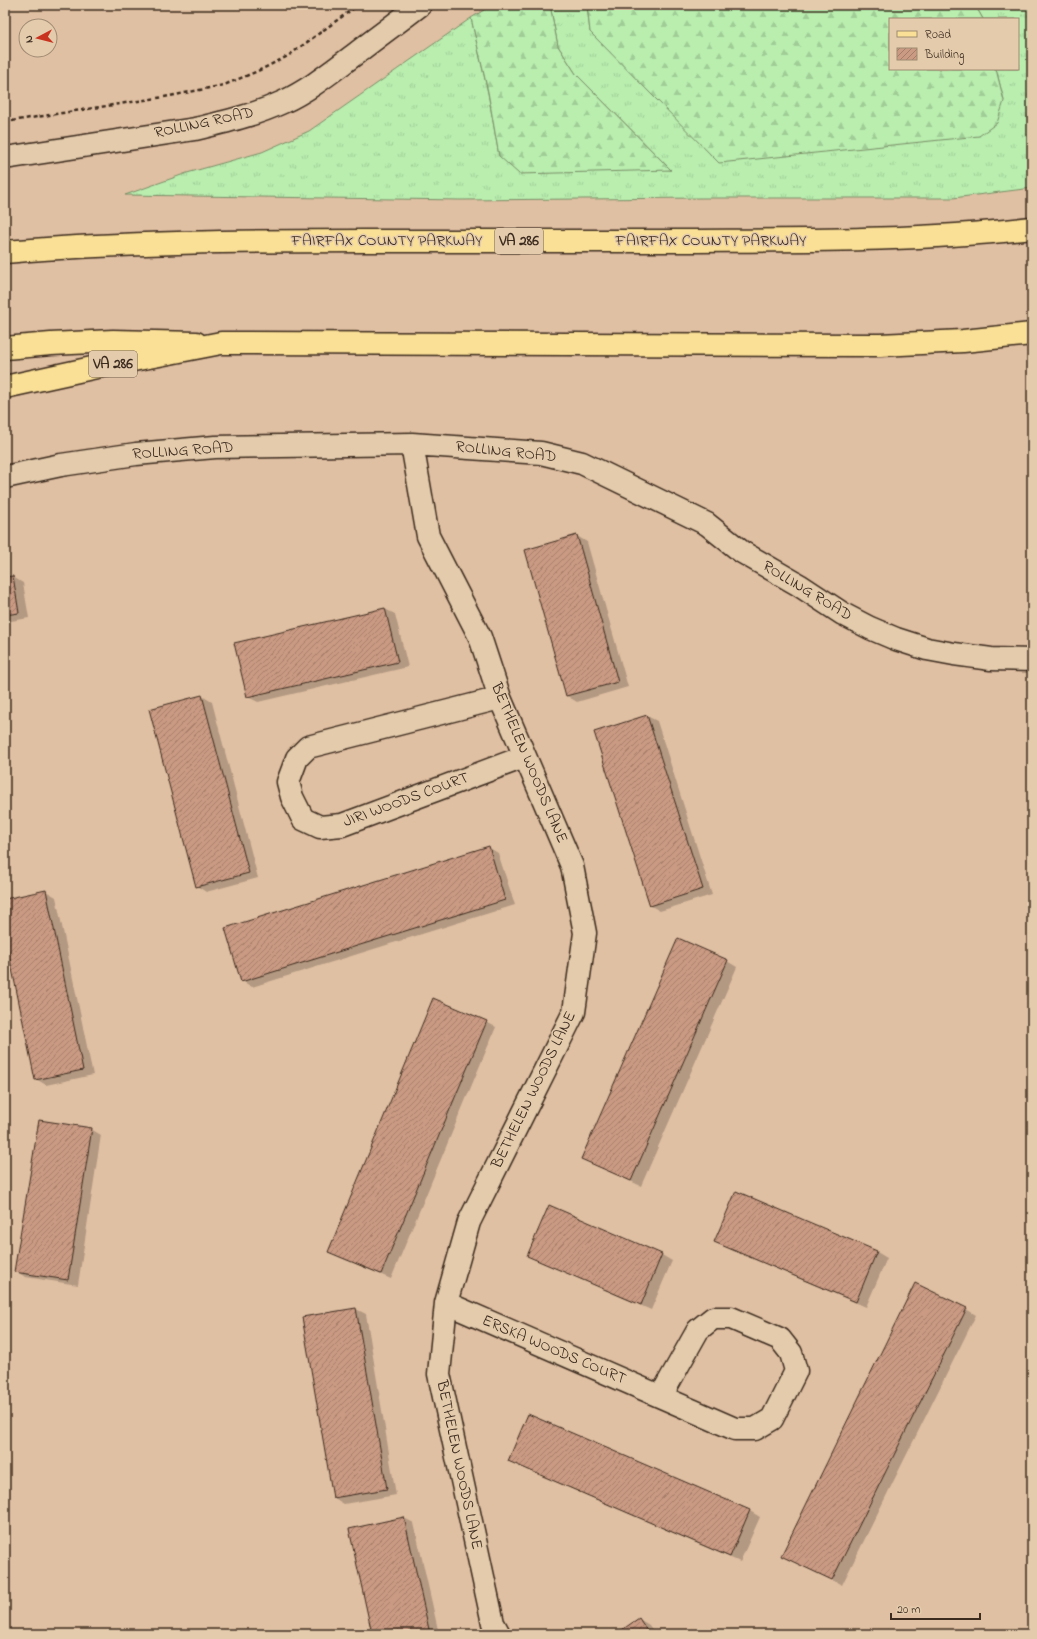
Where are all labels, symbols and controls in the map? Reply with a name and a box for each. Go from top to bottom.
north arrow [18,18,58,58]
legend [889,18,1019,70]
text: Road [925,26,951,44]
text: N [21,34,37,44]
text: Building [924,46,964,65]
street label: ROLLING ROAD [152,101,256,145]
road number: VA 286 [495,228,543,254]
street label: FAIRFAX COUNTY PARKWAY [291,229,483,253]
street label: FAIRFAX COUNTY PARKWAY [615,229,807,253]
road number: VA 286 [89,351,137,377]
street label: ROLLING ROAD [454,435,558,469]
street label: ROLLING ROAD [132,436,234,466]
street label: ROLLING ROAD [757,555,857,627]
street label: BETHELEN WOODS LANE [484,678,574,847]
street label: JIRI WOODS COURT [340,766,472,834]
street label: BETHELEN WOODS LANE [485,1007,583,1174]
street label: ERSKA WOODS COURT [478,1309,630,1391]
street label: BETHELEN WOODS LANE [429,1377,489,1552]
scale bar [891,1595,980,1621]
text: 20 m [897,1601,920,1619]

